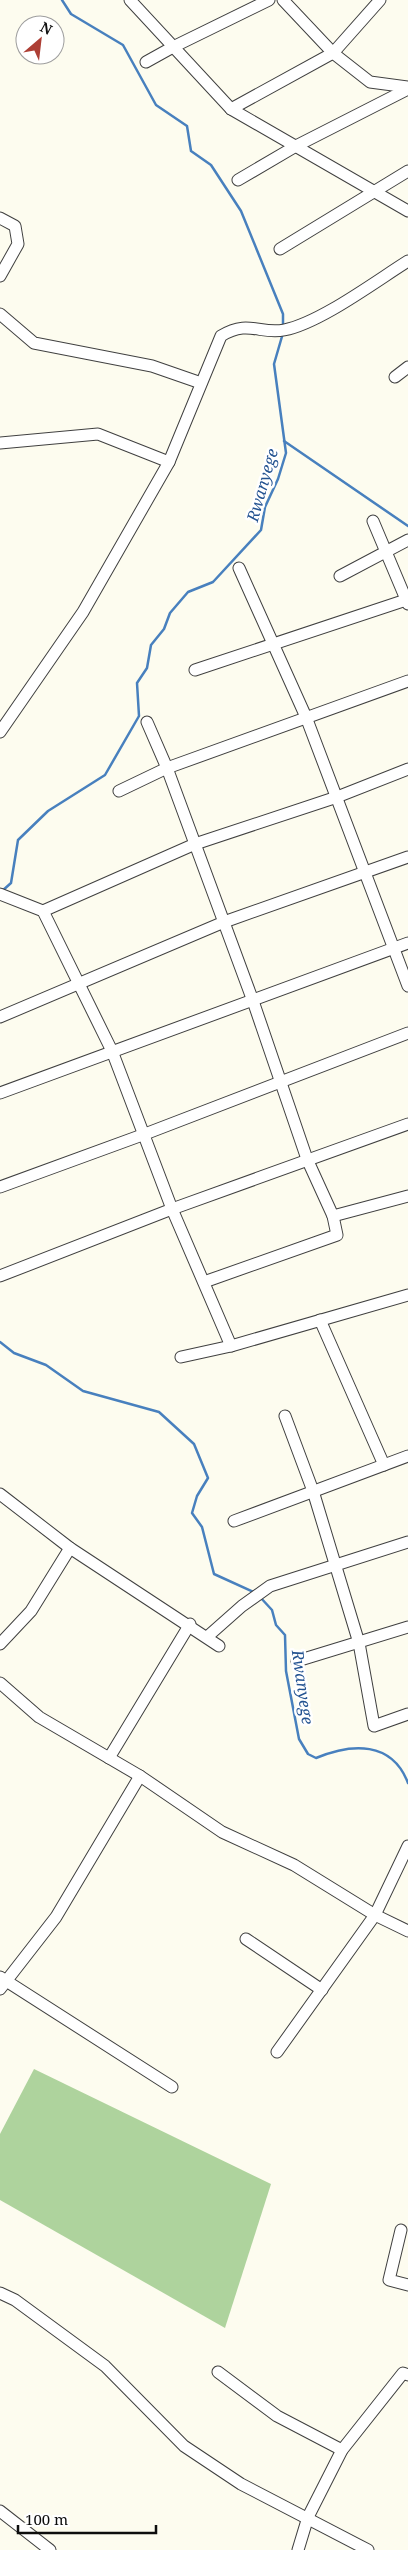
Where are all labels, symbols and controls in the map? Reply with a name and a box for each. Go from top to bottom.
north arrow [15,15,65,65]
text: N [37,17,56,39]
water label: Rwanyege [241,446,283,525]
water label: Rwanyege [287,1647,319,1726]
scale bar [18,2502,155,2534]
text: 100 m [25,2509,68,2529]

